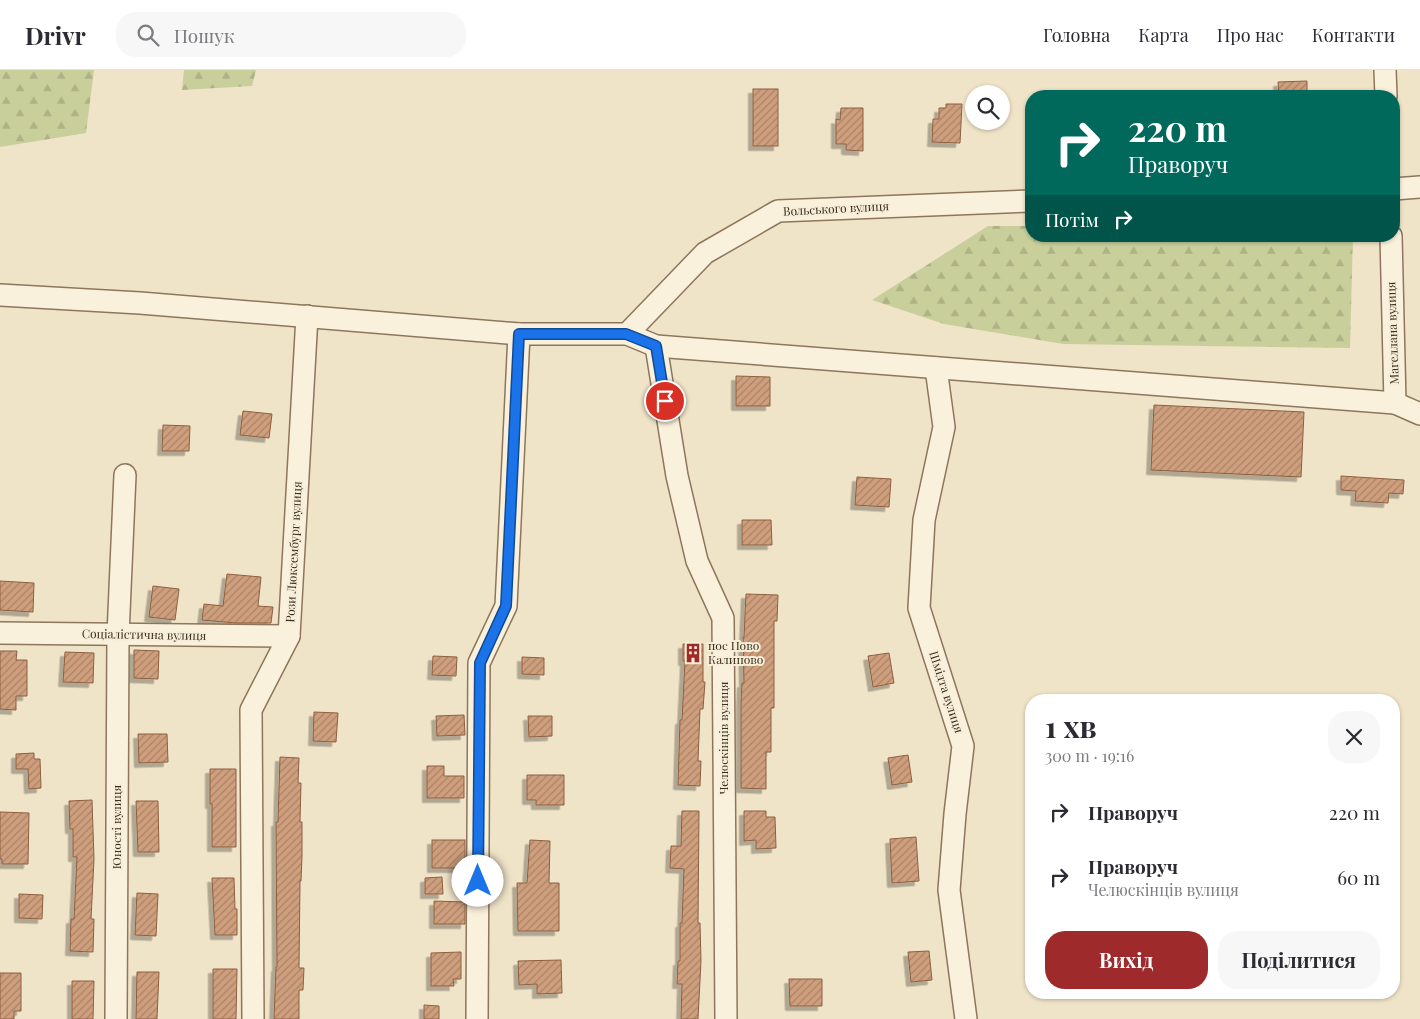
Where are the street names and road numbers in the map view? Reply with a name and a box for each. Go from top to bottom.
street label: Вольського вулиця [783,197,890,219]
street label: Магеллана вулиця [1382,281,1402,385]
street label: Рози Люксембург вулиця [281,480,305,623]
street label: Соціалістична вулиця [82,625,207,643]
street label: Шмідта вулиця [926,649,968,735]
street label: Челюскінців вулиця [715,681,731,795]
street label: Юності вулиця [108,784,124,869]

